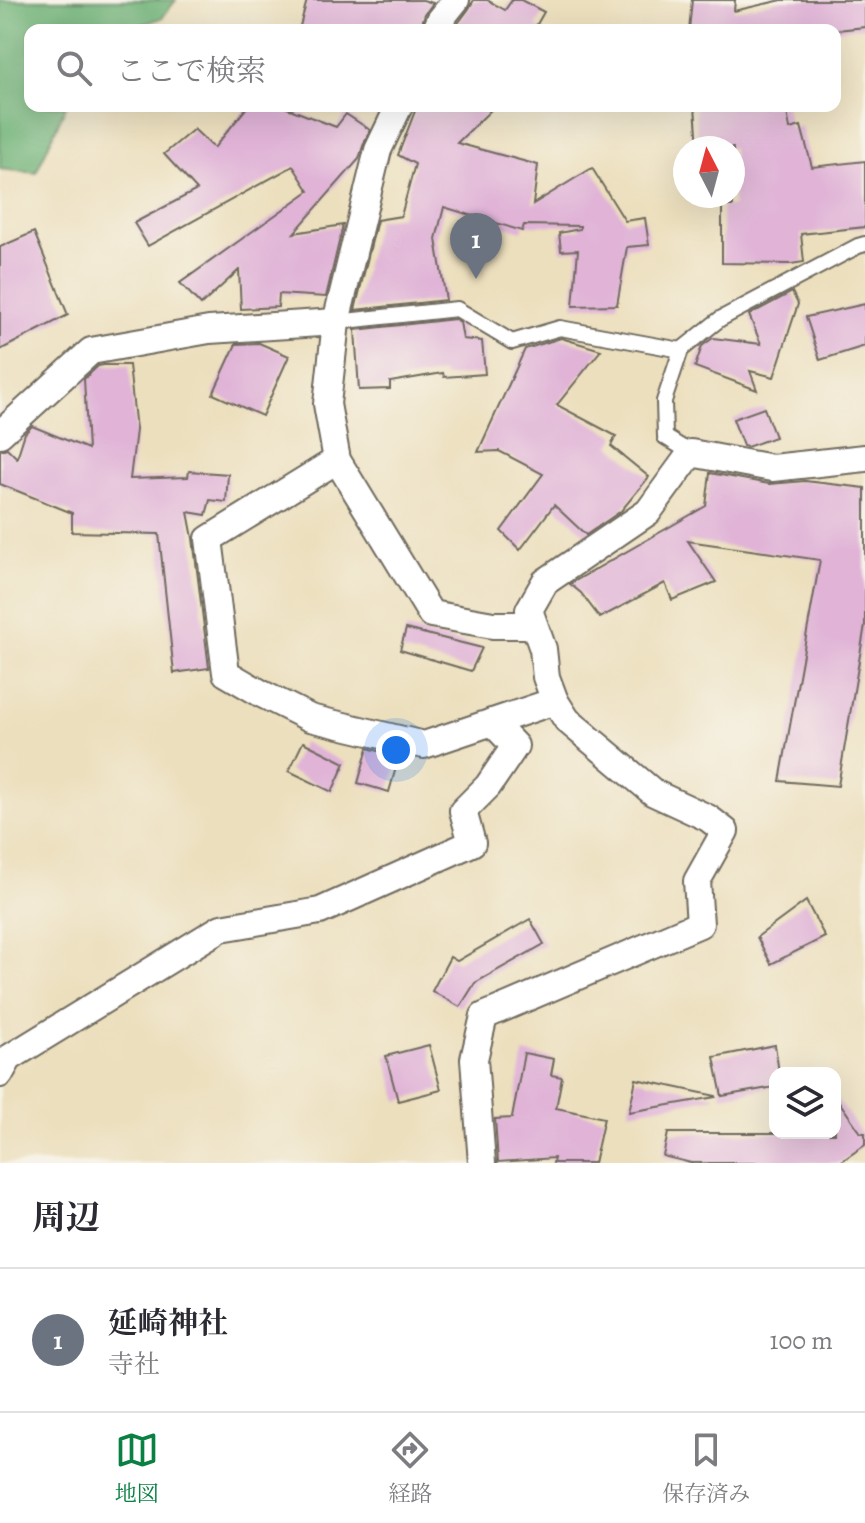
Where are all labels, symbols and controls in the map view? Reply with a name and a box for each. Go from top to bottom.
search box [24,24,841,112]
icon: search [52,46,96,90]
text: ここで検索 [116,51,266,91]
north arrow [673,136,745,208]
pin: 1 [450,213,502,279]
your location [376,730,416,770]
map controls [769,1067,841,1139]
button: layers [769,1067,841,1139]
text: 周辺 [32,1194,100,1241]
text: 延崎神社 [108,1303,228,1343]
text: 1 [53,1323,63,1358]
text: 100 m [770,1323,833,1358]
text: 寺社 [108,1347,160,1382]
tab: 地図 [115,1428,159,1509]
tab: 経路 [388,1428,432,1509]
tab: 保存済み [662,1428,750,1509]

